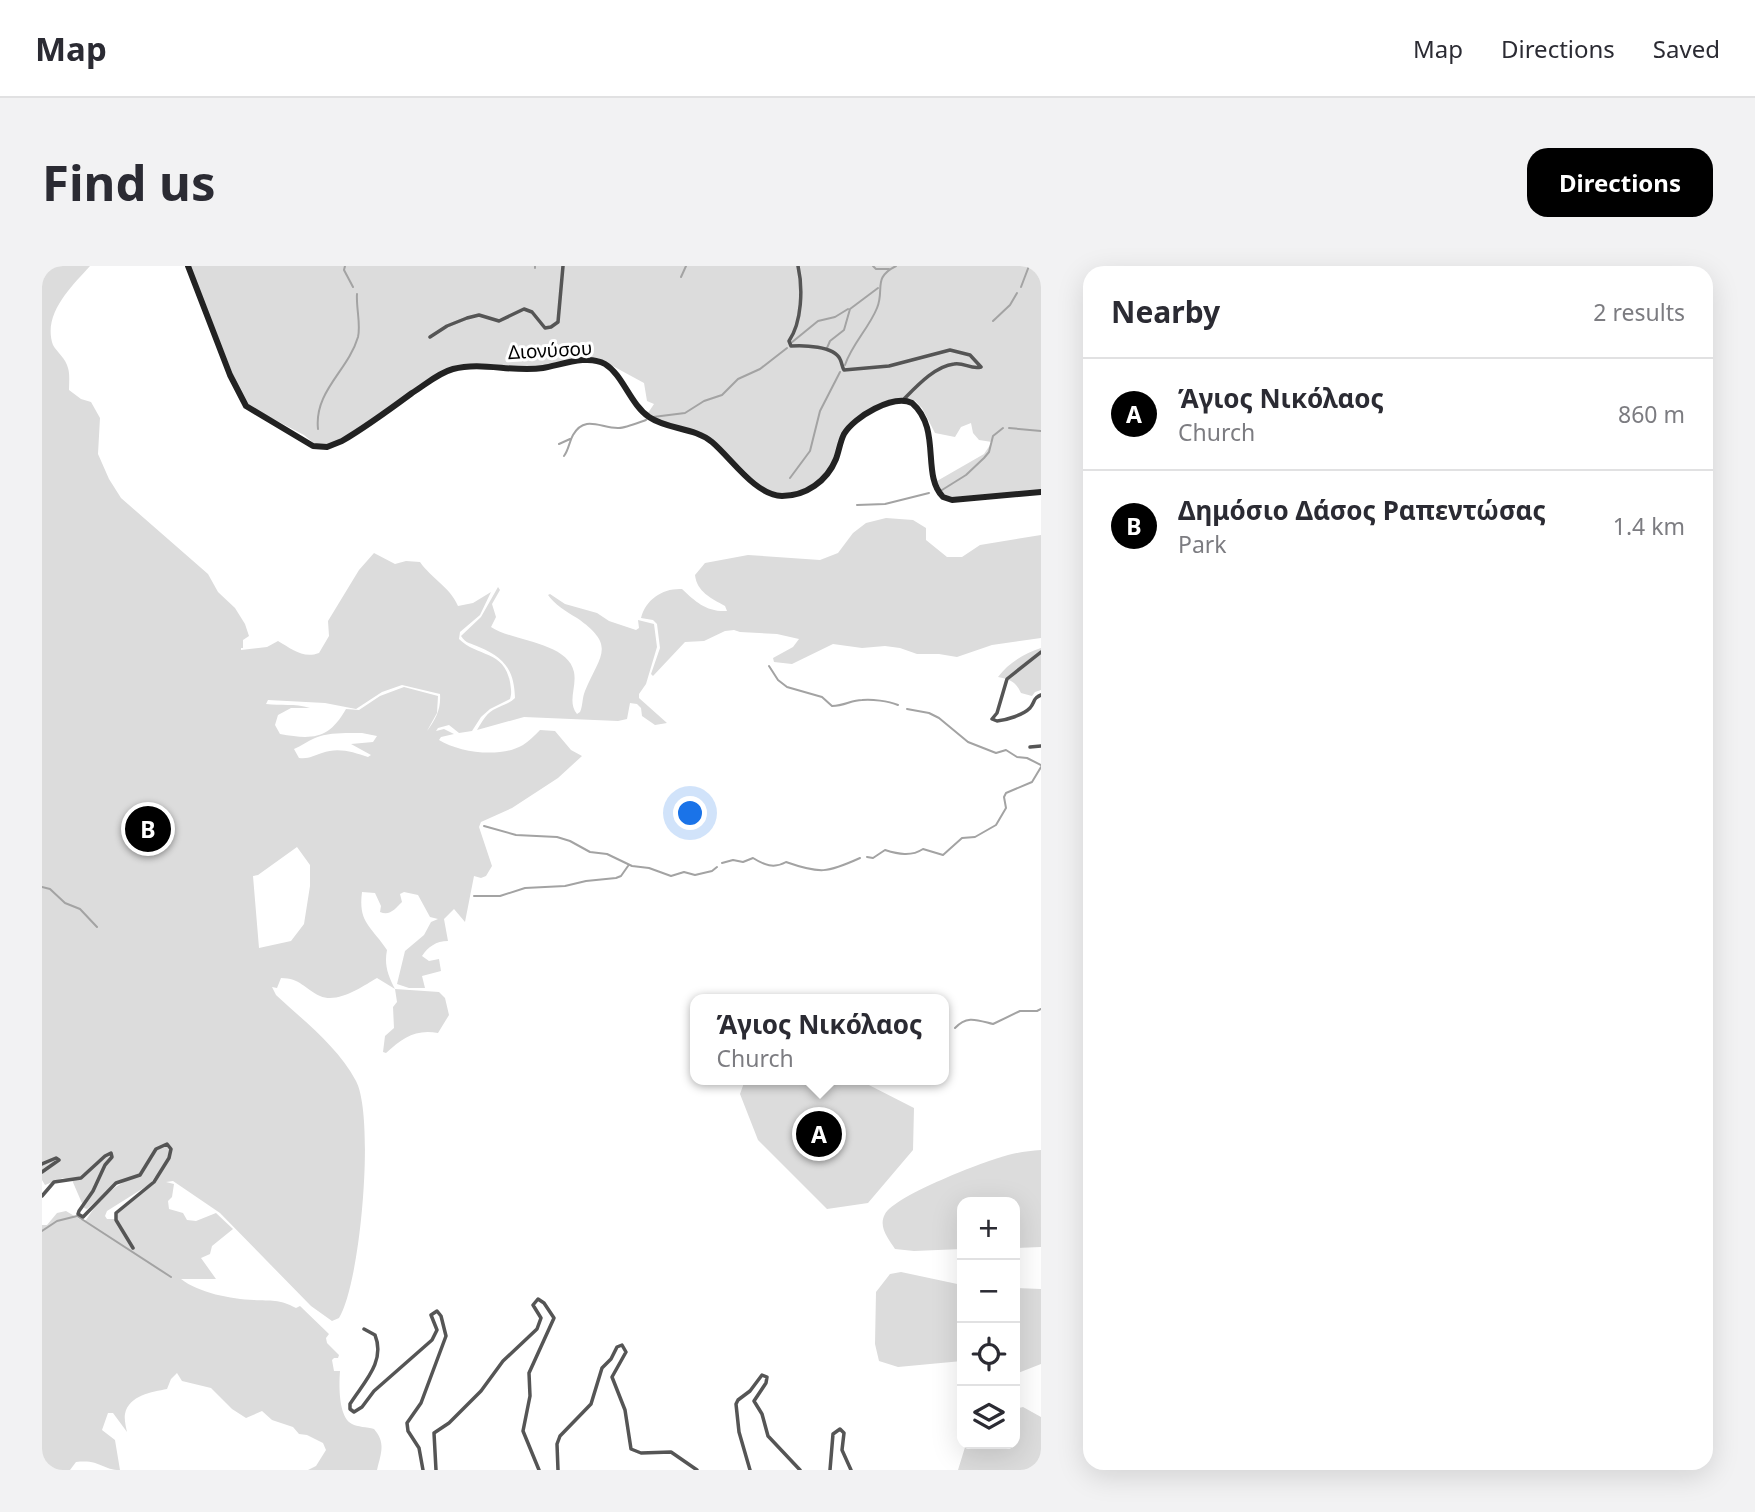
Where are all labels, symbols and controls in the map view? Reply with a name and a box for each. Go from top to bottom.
text: Map [35,26,107,71]
text: Map [1413,32,1463,65]
text: Directions [1501,32,1615,65]
text: Saved [1653,32,1720,65]
button: Directions [1527,148,1713,217]
text: Find us [42,149,216,215]
text: Nearby [1111,291,1220,332]
text: 2 results [1593,296,1685,328]
street label: Διονύσου [507,335,593,365]
text: Άγιος Νικόλαος [1178,380,1384,416]
text: A [1126,398,1142,430]
text: 860 m [1618,398,1685,430]
text: Church [1178,416,1255,448]
text: Δημόσιο Δάσος Ραπεντώσας [1178,492,1546,528]
text: B [1126,510,1142,542]
text: 1.4 km [1613,510,1685,542]
text: Park [1178,528,1227,560]
your location [673,796,707,830]
pin: B [125,803,171,855]
popup [690,994,949,1085]
text: Άγιος Νικόλαος [717,1006,922,1042]
text: Church [717,1042,794,1074]
pin: A [796,1108,842,1160]
map controls [957,1197,1020,1449]
button: + [957,1197,1020,1260]
button: − [957,1260,1020,1323]
button: locate [957,1323,1020,1386]
button: layers [957,1386,1020,1449]

